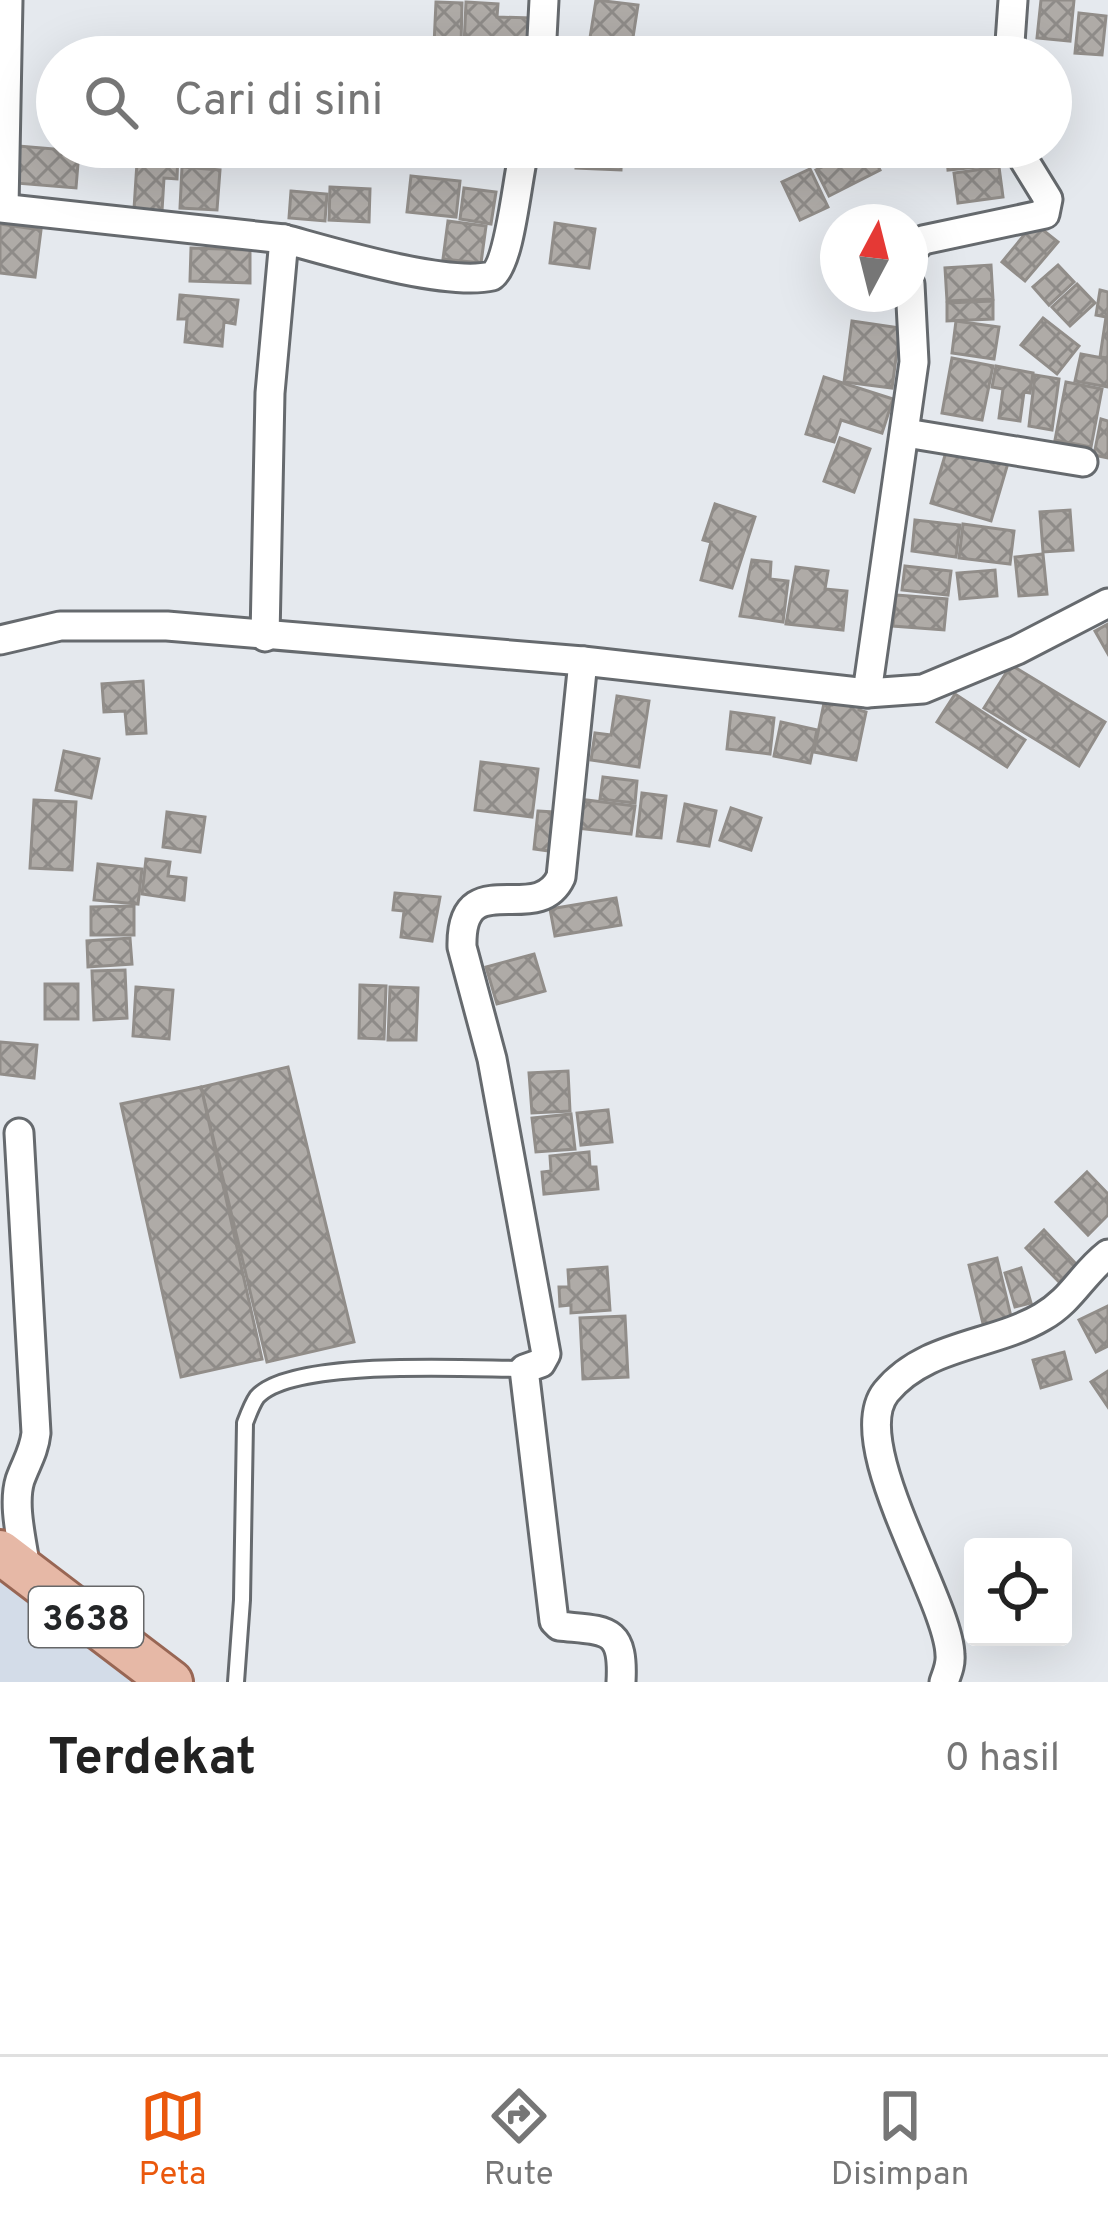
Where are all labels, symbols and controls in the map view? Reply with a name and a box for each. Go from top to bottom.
search box [36,36,1072,168]
icon: search [78,69,144,135]
text: Cari di sini [174,74,383,131]
north arrow [820,204,928,312]
map controls [964,1538,1072,1646]
button: locate [964,1538,1072,1646]
road number: 3638 [29,1587,143,1647]
text: Terdekat [48,1728,256,1793]
text: 0 hasil [945,1736,1060,1785]
tab: Peta [139,2083,206,2197]
tab: Rute [484,2083,554,2197]
tab: Disimpan [831,2083,969,2197]

